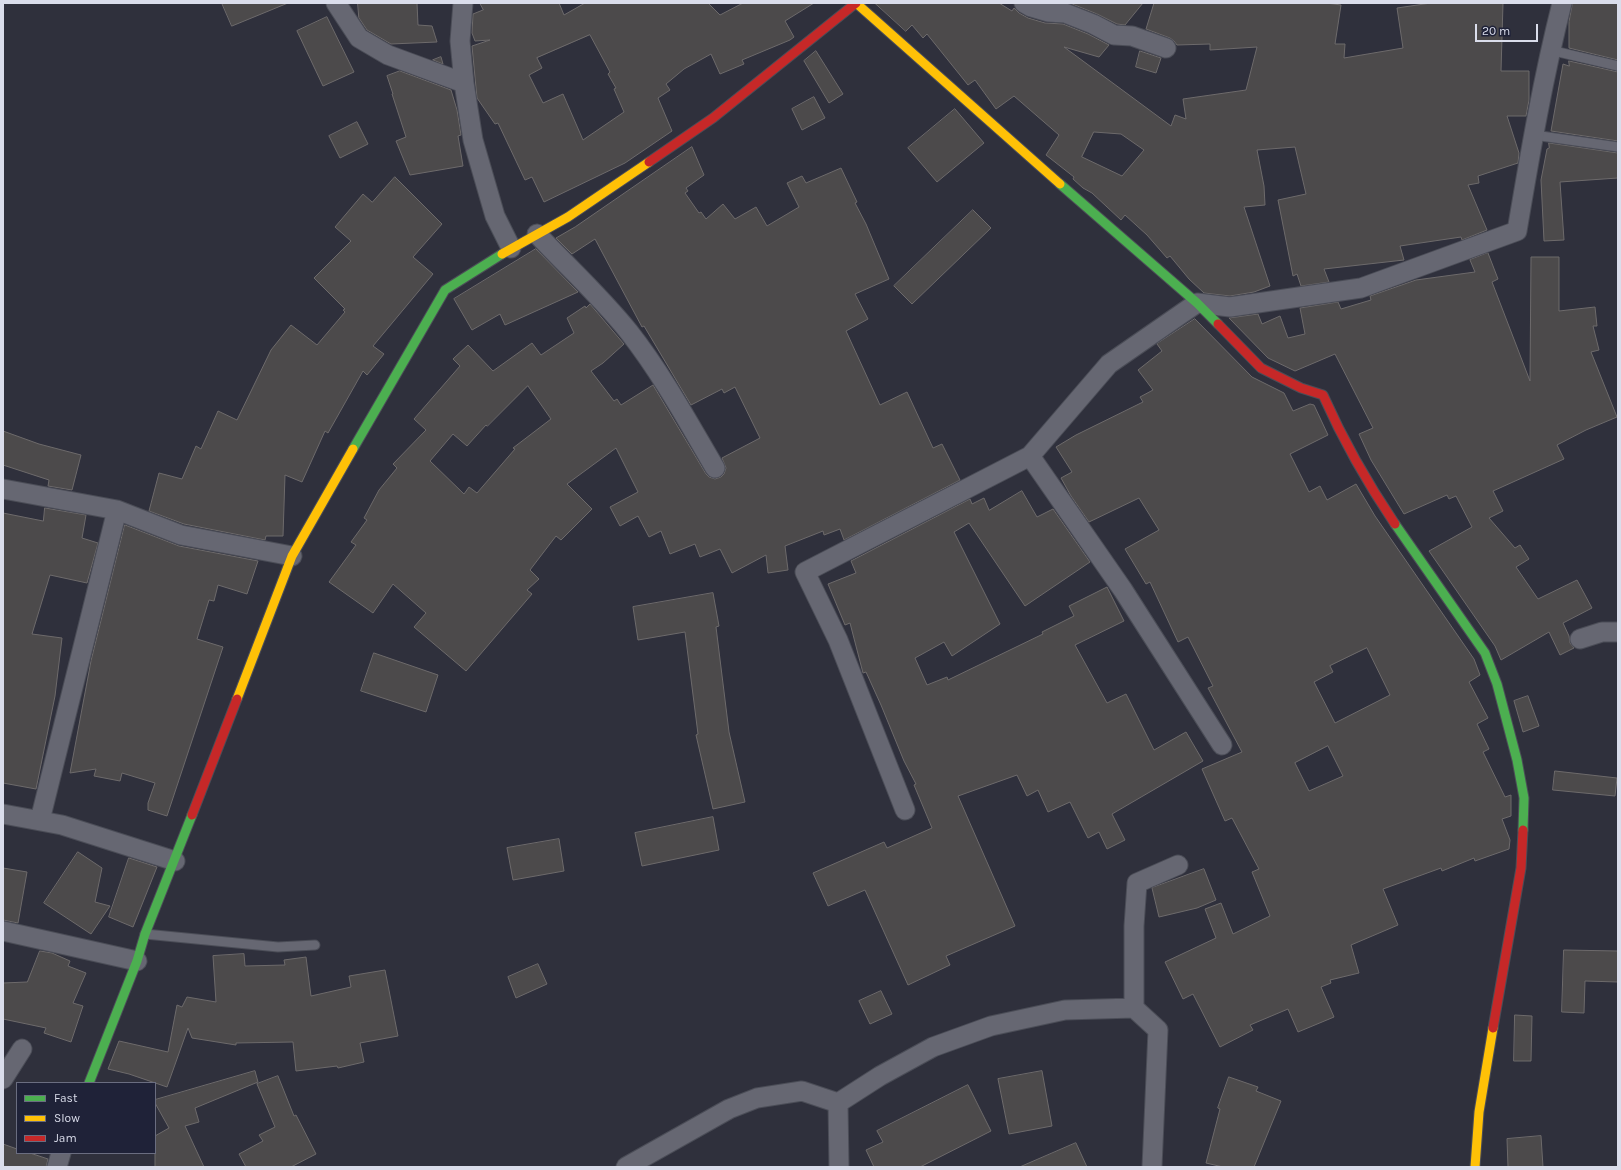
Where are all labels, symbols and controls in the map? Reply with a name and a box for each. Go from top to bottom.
scale bar [1477,16,1540,42]
text: 20 m [1482,24,1510,38]
legend [16,1082,156,1154]
text: Fast [54,1091,77,1105]
text: Slow [54,1111,80,1125]
text: Jam [54,1131,77,1145]

